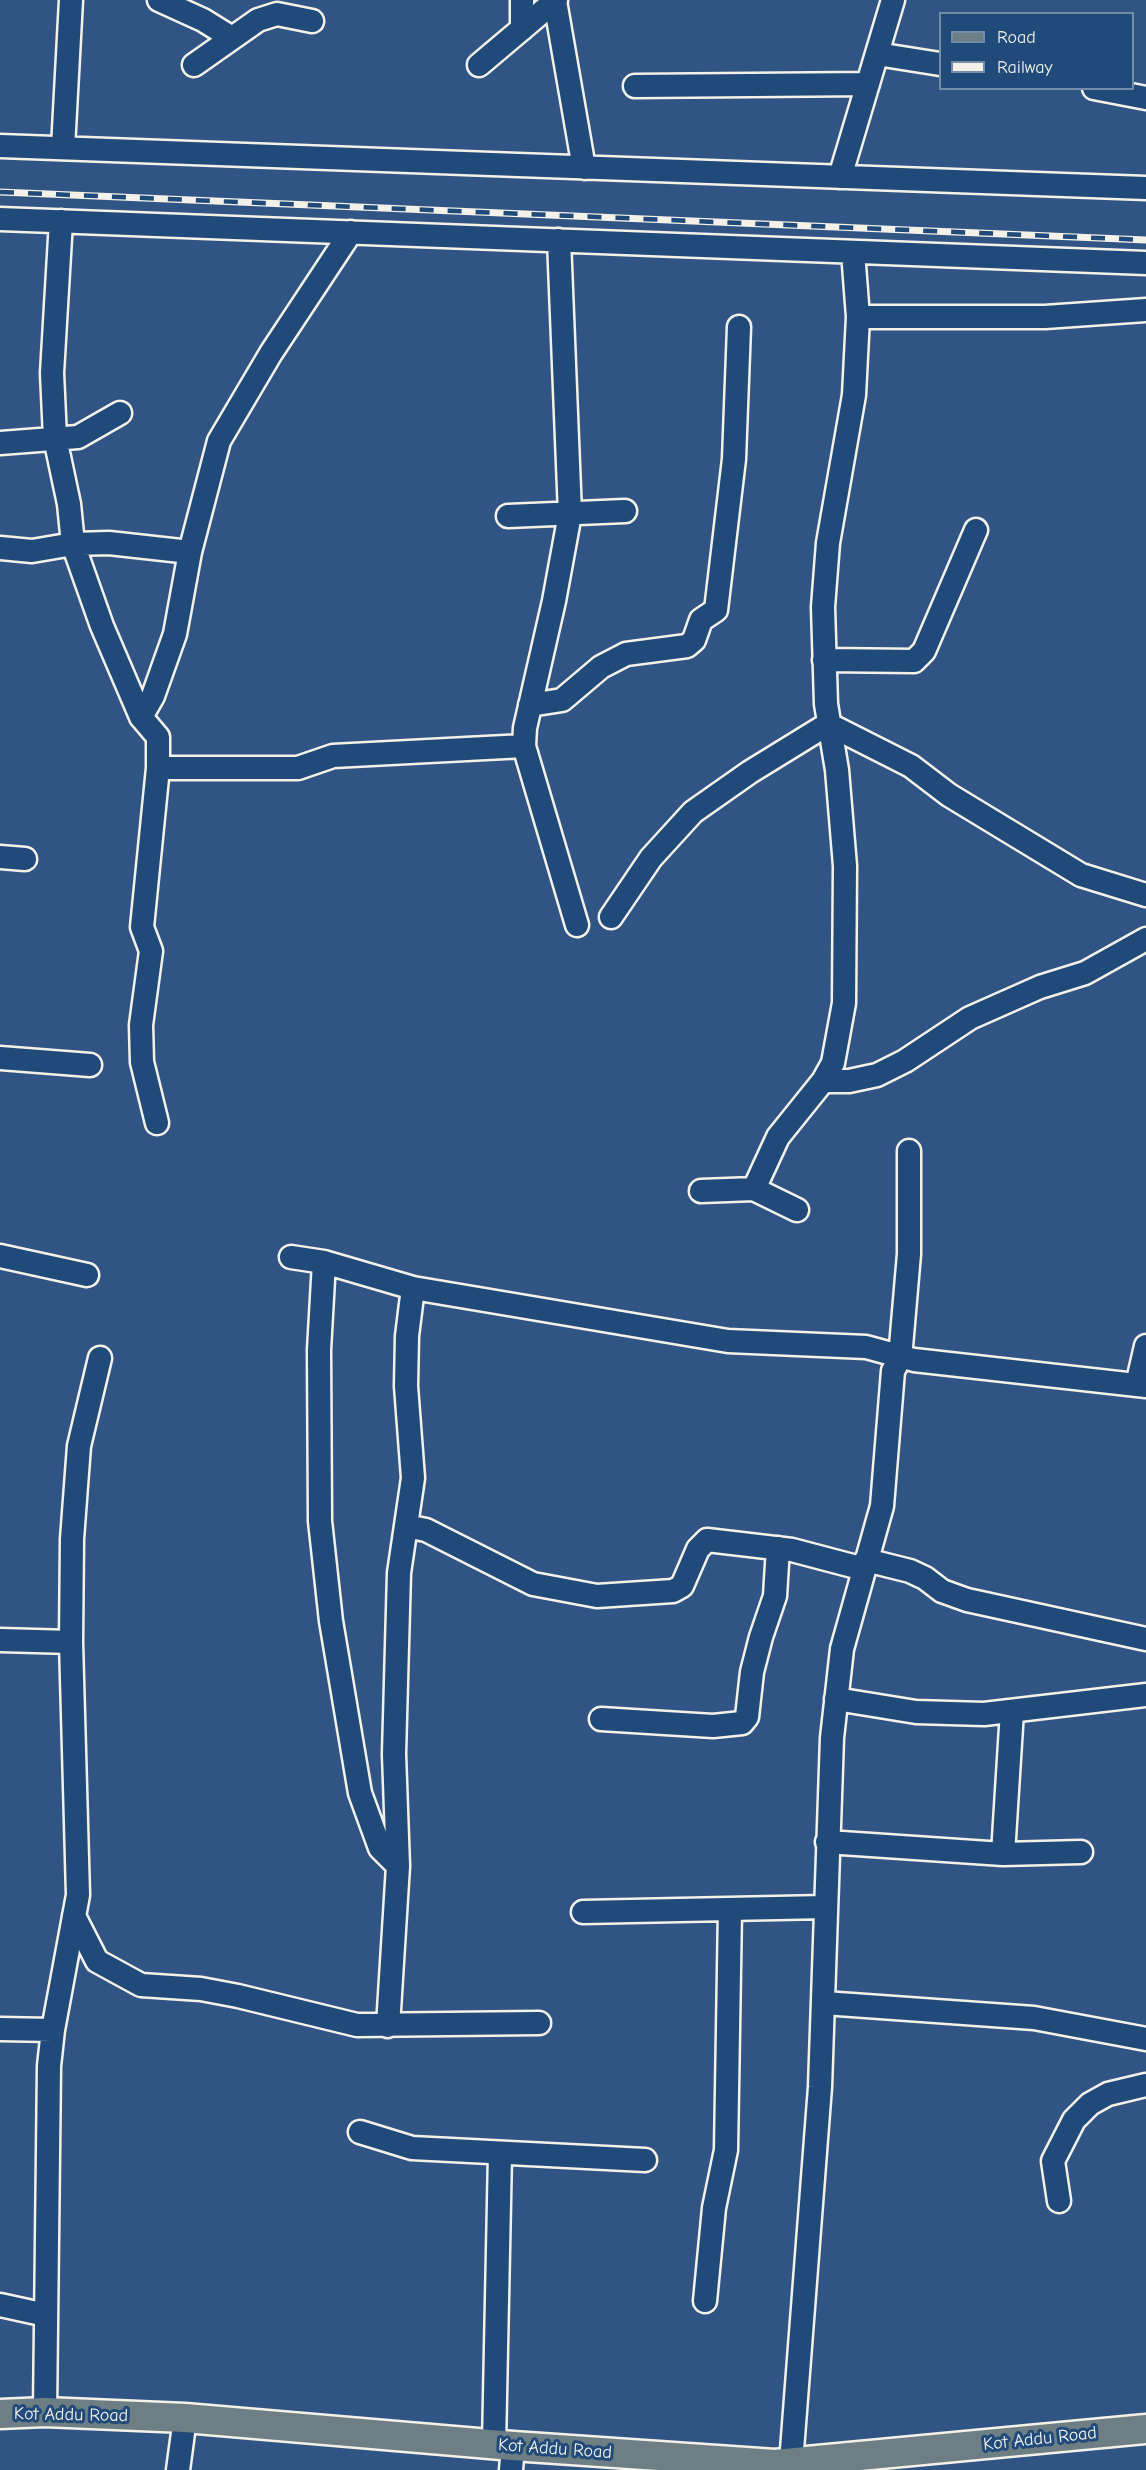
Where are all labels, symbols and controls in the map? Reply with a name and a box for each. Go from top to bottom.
legend [939,12,1134,90]
text: Road [997,27,1036,48]
text: Railway [997,57,1053,78]
street label: Kot Addu Road [14,2403,128,2427]
street label: Kot Addu Road [982,2422,1098,2456]
street label: Kot Addu Road [497,2434,613,2464]

